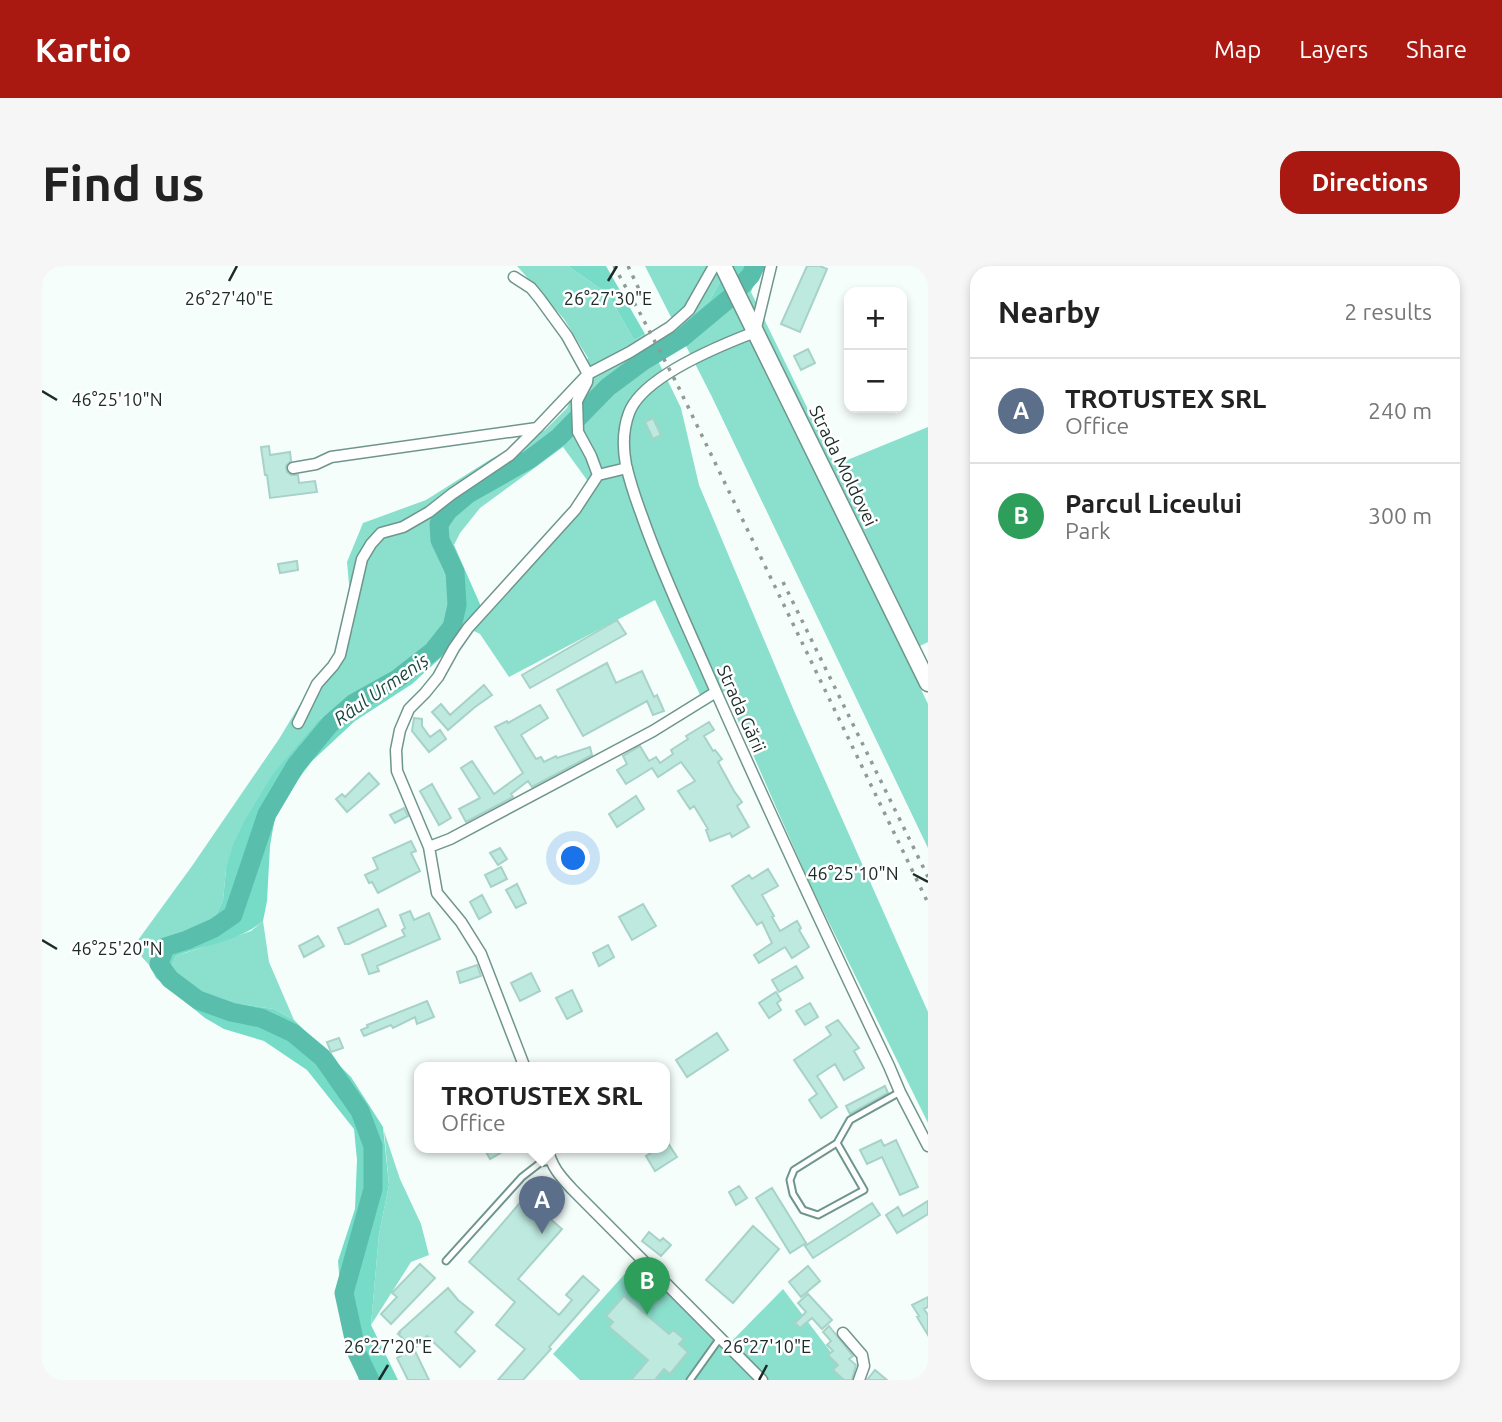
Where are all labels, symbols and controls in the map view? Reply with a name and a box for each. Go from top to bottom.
text: Kartio [35,31,131,68]
text: Map [1214,36,1261,63]
text: Layers [1299,36,1368,63]
text: Share [1406,36,1467,63]
button: Directions [1280,151,1460,214]
text: Find us [42,155,205,210]
map controls [844,287,907,413]
button: + [844,287,907,350]
text: 26°27'40"E [185,288,273,308]
text: 26°27'30"E [564,288,652,308]
text: Nearby [998,295,1100,329]
text: 2 results [1344,299,1432,324]
button: − [844,350,907,413]
text: TROTUSTEX SRL [1065,384,1266,413]
text: 46°25'10"N [71,389,163,409]
text: A [1013,398,1029,423]
text: 240 m [1368,398,1432,423]
street label: Strada Moldovei [806,402,882,529]
text: Office [1065,413,1129,438]
text: Parcul Liceului [1065,489,1242,518]
text: B [1013,503,1029,528]
text: 300 m [1368,503,1432,528]
text: Park [1065,518,1111,543]
water label: Râul Urmeniș [330,648,432,730]
street label: Strada Gării [714,662,770,755]
your location [556,841,590,875]
text: 46°25'10"N [807,863,899,883]
text: 46°25'20"N [71,938,163,958]
popup [414,1062,670,1153]
text: TROTUSTEX SRL [441,1081,643,1110]
text: Office [441,1110,506,1135]
pin: A [519,1176,565,1234]
pin: B [624,1257,670,1315]
text: 26°27'20"E [344,1336,432,1356]
text: 26°27'10"E [723,1336,811,1356]

